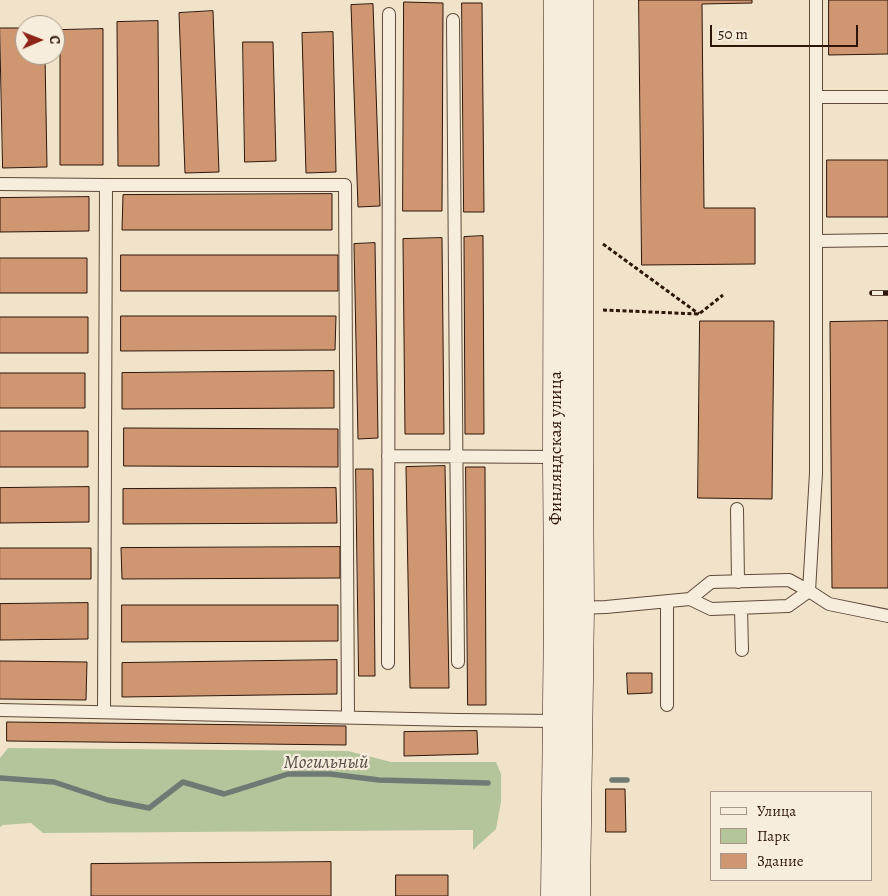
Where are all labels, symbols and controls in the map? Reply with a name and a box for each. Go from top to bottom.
north arrow [15,15,65,65]
scale bar [713,15,860,47]
text: 50 m [718,24,748,44]
text: С [45,35,64,44]
street label: Финляндская улица [546,371,568,525]
water label: Могильный [284,752,368,774]
legend [710,791,873,881]
text: Улица [757,801,796,821]
text: Парк [757,826,790,846]
text: Здание [757,851,804,871]

